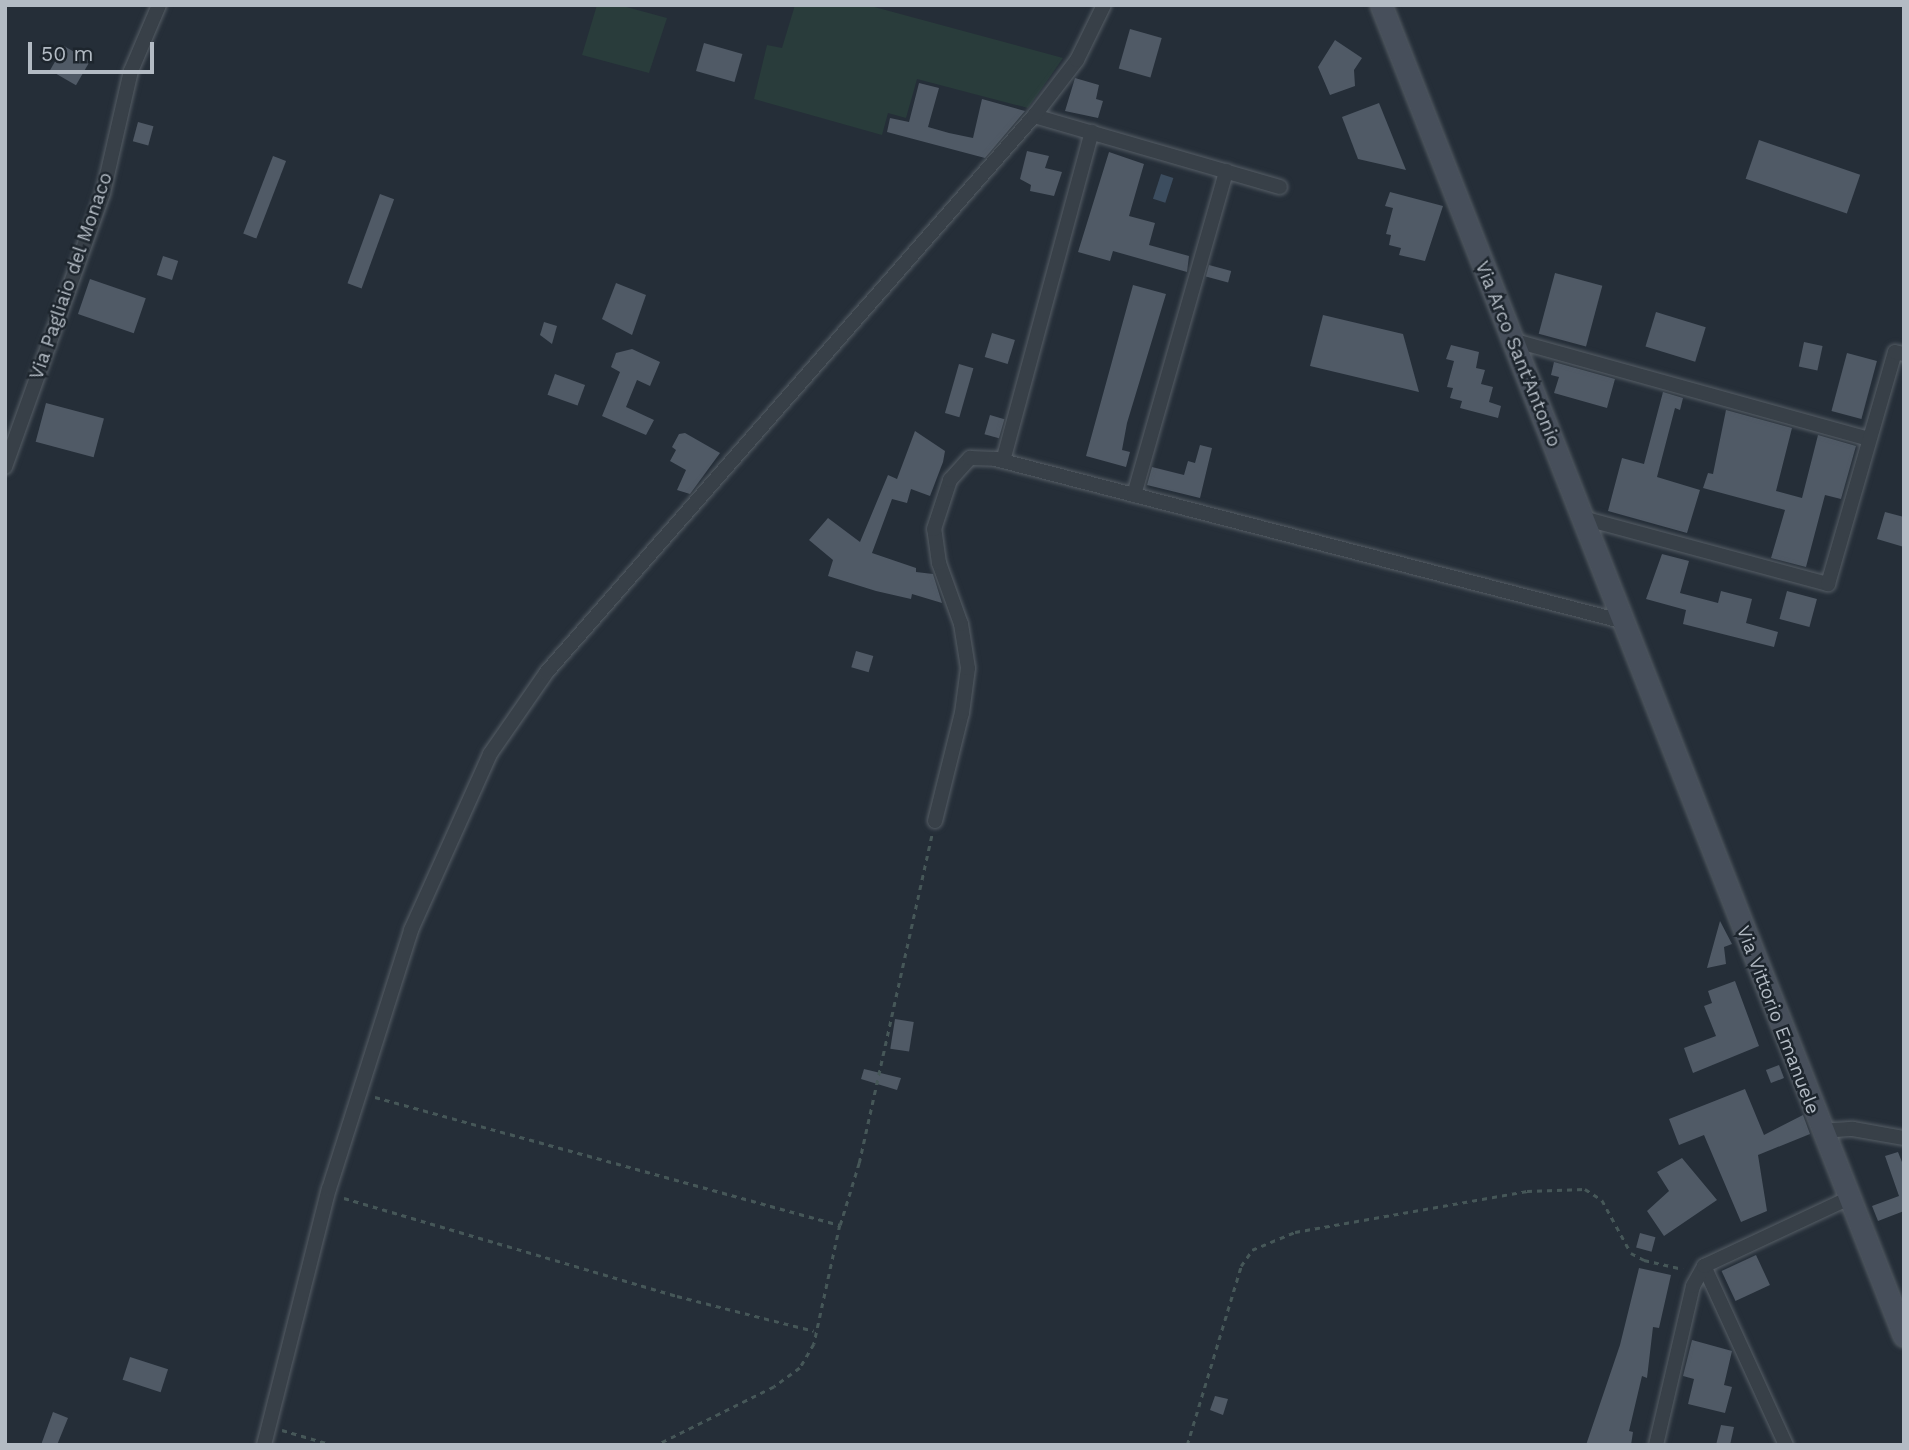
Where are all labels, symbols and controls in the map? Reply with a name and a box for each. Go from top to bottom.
scale bar [32,28,158,72]
text: 50 m [41,41,93,66]
street label: Via Pagliaio del Monaco [25,169,117,383]
street label: Via Arco Sant'Antonio [1470,257,1566,451]
street label: Via Vittorio Emanuele [1731,922,1825,1118]

